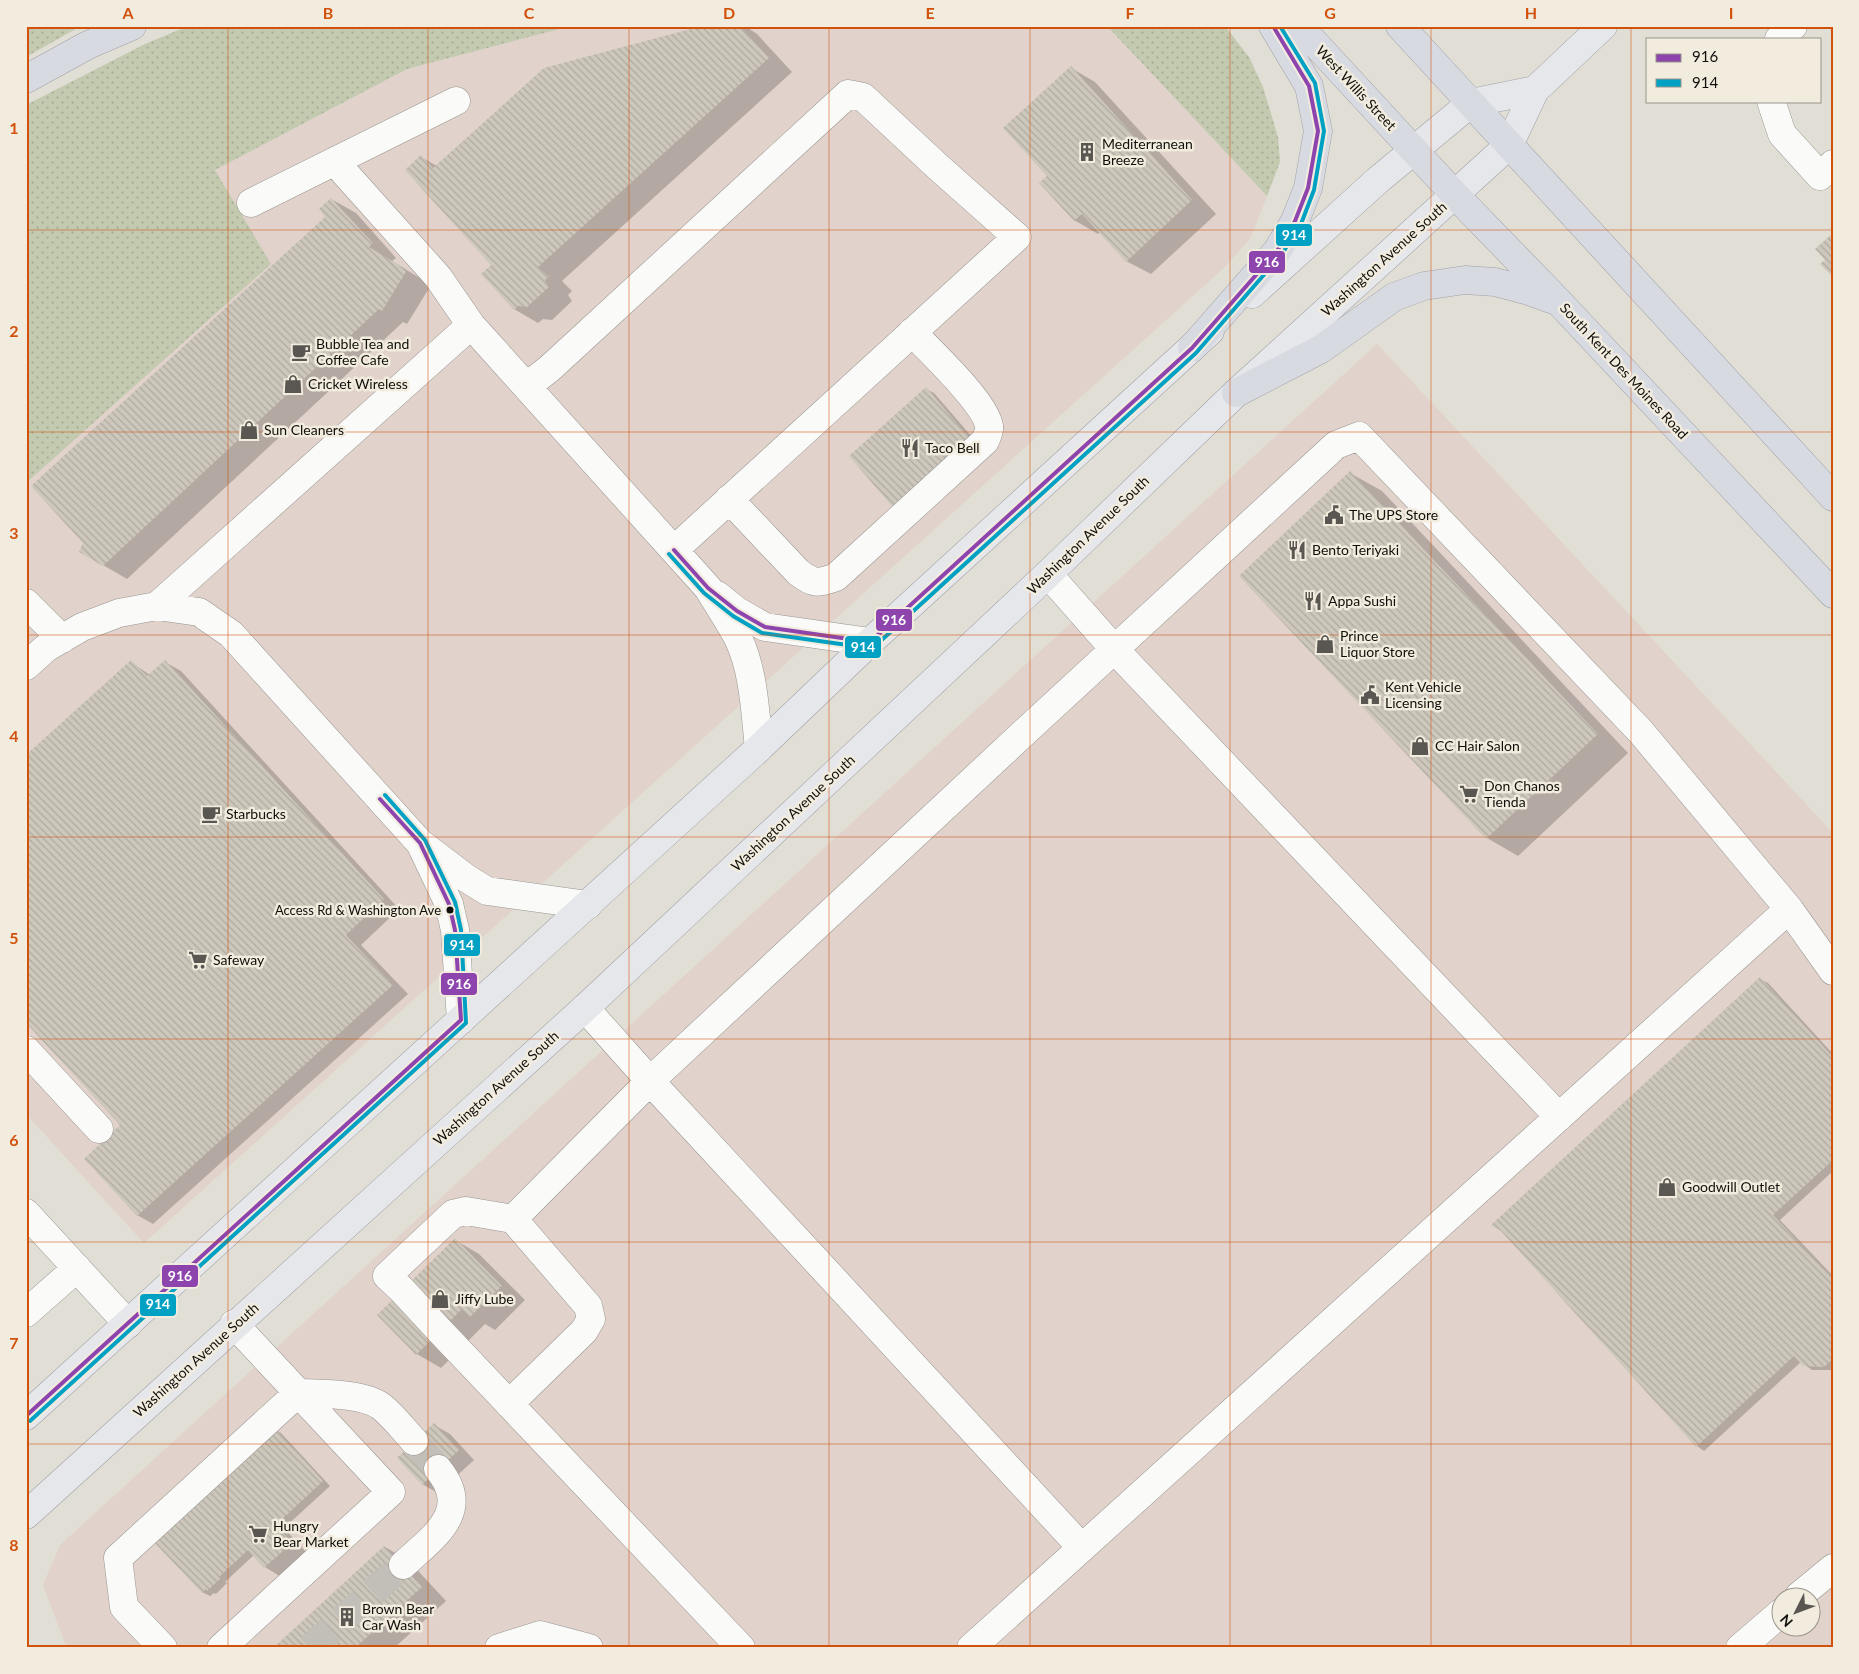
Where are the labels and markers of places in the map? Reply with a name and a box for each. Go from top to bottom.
place label: Mediterranean Breeze [1102,135,1193,168]
building icon: Mediterranean Breeze [1076,141,1098,163]
place label: Bubble Tea and Coffee Cafe [316,335,409,368]
cafe icon: Bubble Tea and Coffee Cafe [290,341,312,363]
shop icon: Cricket Wireless [282,373,304,395]
place label: Cricket Wireless [308,375,408,392]
shop icon: Sun Cleaners [238,419,260,441]
place label: Sun Cleaners [264,421,344,438]
restaurant icon: Taco Bell [899,437,921,459]
place label: Taco Bell [925,439,980,456]
public building icon: The UPS Store [1323,504,1345,526]
place label: The UPS Store [1349,506,1438,523]
restaurant icon: Bento Teriyaki [1286,539,1308,561]
place label: Bento Teriyaki [1312,541,1399,558]
restaurant icon: Appa Sushi [1302,590,1324,612]
place label: Appa Sushi [1328,592,1396,609]
place label: Prince Liquor Store [1340,627,1415,660]
shop icon: Prince Liquor Store [1314,633,1336,655]
place label: Kent Vehicle Licensing [1385,678,1461,711]
public building icon: Kent Vehicle Licensing [1359,684,1381,706]
shop icon: CC Hair Salon [1409,735,1431,757]
place label: CC Hair Salon [1435,737,1520,754]
place label: Don Chanos Tienda [1484,777,1560,810]
supermarket icon: Don Chanos Tienda [1458,783,1480,805]
cafe icon: Starbucks [200,803,222,825]
place label: Starbucks [226,805,286,822]
place label: Access Rd & Washington Ave [275,902,441,918]
marker: Access Rd & Washington Ave [445,905,455,915]
supermarket icon: Safeway [187,949,209,971]
place label: Safeway [213,951,265,968]
shop icon: Goodwill Outlet [1656,1176,1678,1198]
place label: Goodwill Outlet [1682,1178,1780,1195]
shop icon: Jiffy Lube [429,1288,451,1310]
place label: Jiffy Lube [455,1290,514,1307]
place label: Hungry Bear Market [273,1517,349,1550]
supermarket icon: Hungry Bear Market [247,1523,269,1545]
place label: Brown Bear Car Wash [362,1600,434,1633]
building icon: Brown Bear Car Wash [336,1606,358,1628]

